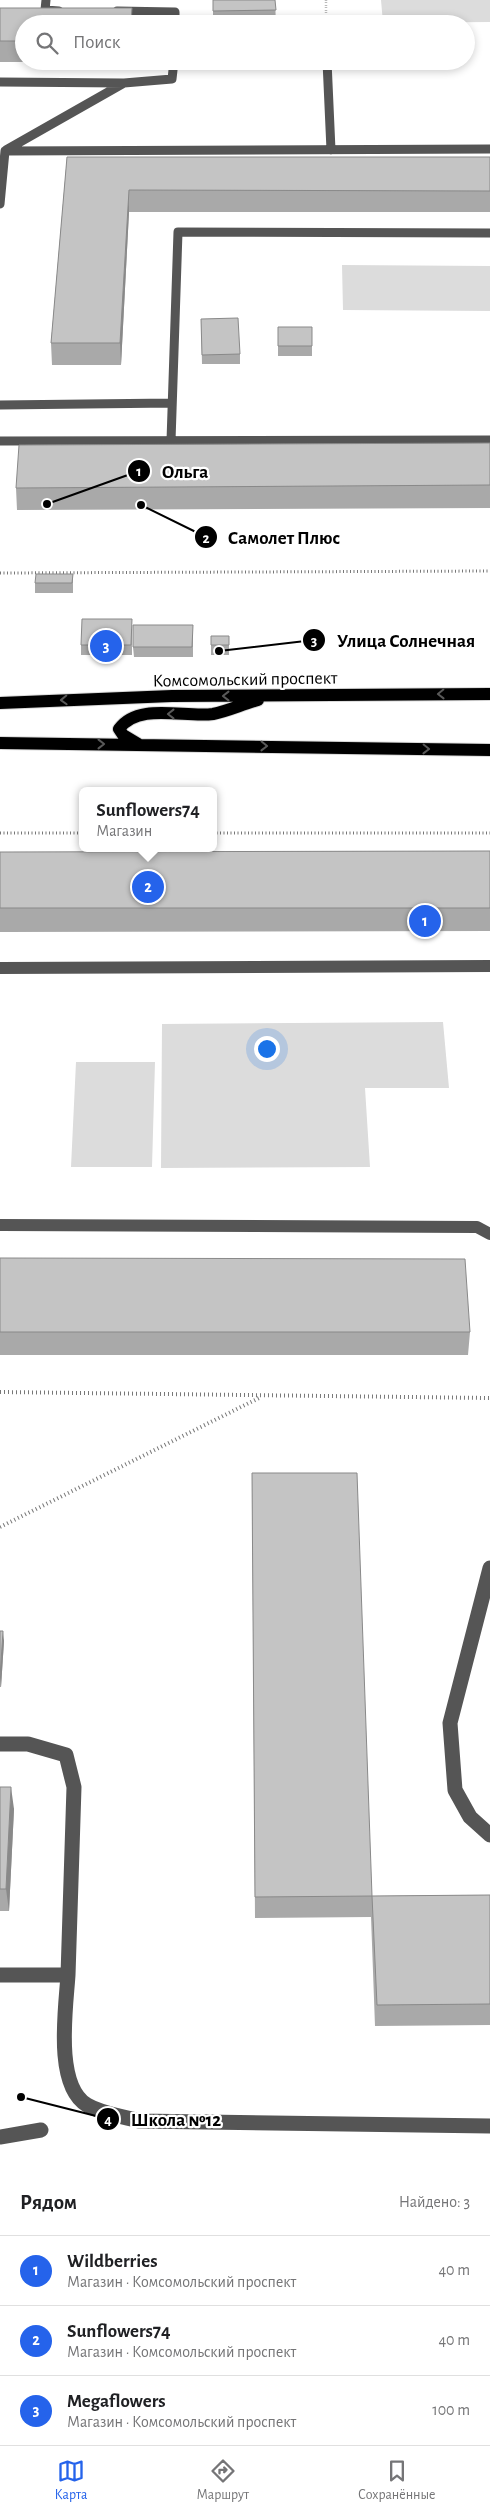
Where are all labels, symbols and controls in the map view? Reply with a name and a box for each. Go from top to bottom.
search box [15,15,475,70]
icon: search [33,29,61,57]
text: Поиск [73,33,120,52]
callout: Ольга [127,454,219,488]
text: Ольга [162,463,208,482]
text: 1 [136,464,142,479]
callout: Самолет Плюс [193,520,351,554]
text: Самолет Плюс [228,529,341,548]
text: 2 [202,531,210,546]
callout: Улица Солнечная [302,623,485,657]
pin: 3 [90,627,122,665]
text: Улица Солнечная [337,632,475,651]
text: 3 [311,634,317,649]
street label: Комсомольский проспект [152,669,338,691]
one-way arrow [437,689,445,699]
one-way arrow [222,691,230,701]
one-way arrow [60,695,68,705]
one-way arrow [167,709,175,719]
one-way arrow [98,739,105,749]
one-way arrow [260,741,268,751]
one-way arrow [422,743,430,754]
popup [79,787,217,852]
text: Sunflowers74 [96,801,200,820]
text: Магазин [96,823,152,839]
pin: 2 [132,868,164,906]
pin: 1 [409,902,441,940]
your location [254,1036,280,1062]
callout: Школа №12 [95,2102,231,2136]
text: Школа №12 [131,2111,221,2130]
text: 4 [104,2113,112,2128]
text: Рядом [20,2192,77,2213]
text: Найдено: 3 [399,2194,470,2210]
text: Wildberries [67,2252,157,2271]
text: 1 [33,2262,39,2278]
text: 40 m [438,2262,470,2278]
text: Магазин · Комсомольский проспект [67,2274,296,2290]
text: Sunflowers74 [67,2322,171,2341]
text: 2 [32,2332,40,2348]
text: 40 m [438,2332,470,2348]
text: Магазин · Комсомольский проспект [67,2344,296,2360]
text: Megaflowers [67,2392,166,2411]
text: 3 [33,2402,39,2418]
text: 100 m [432,2402,470,2418]
text: Магазин · Комсомольский проспект [67,2414,296,2430]
tab: Карта [55,2457,87,2504]
tab: Маршрут [196,2457,249,2504]
tab: Сохранённые [358,2457,435,2504]

